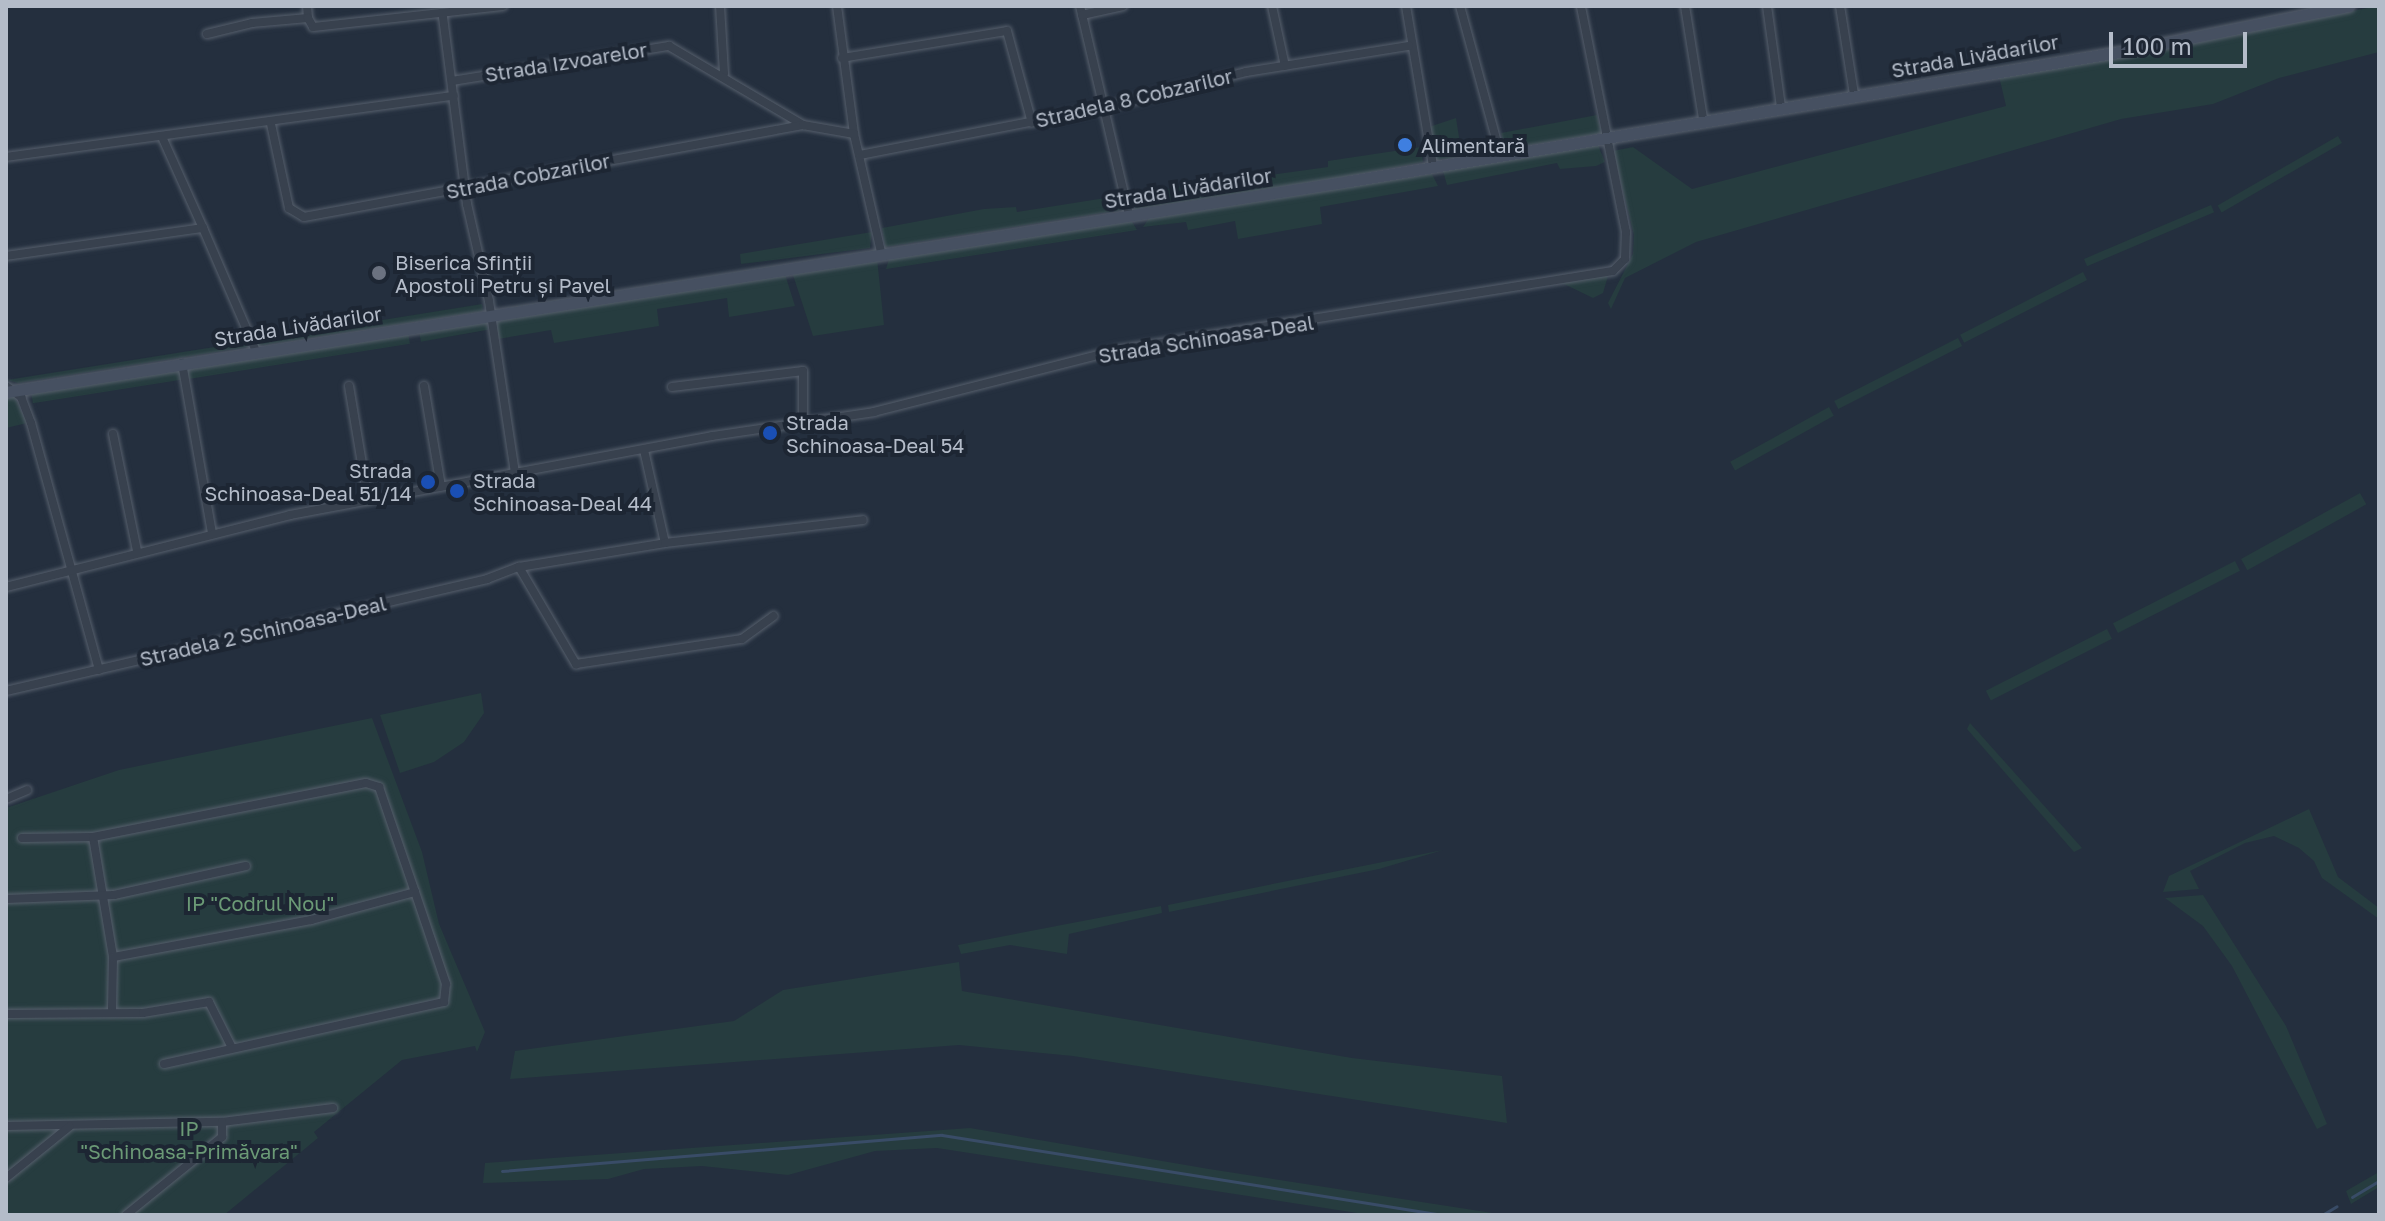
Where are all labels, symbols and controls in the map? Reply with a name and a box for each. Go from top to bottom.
scale bar [2113,16,2251,66]
street label: Strada Livădarilor [1890,29,2060,83]
text: 100 m [2123,31,2192,60]
street label: Strada Izvoarelor [483,37,649,87]
street label: Stradela 8 Cobzarilor [1033,64,1235,132]
place label: Alimentară [1421,133,1525,157]
marker: Alimentară [1396,136,1414,154]
street label: Strada Cobzarilor [444,148,612,204]
street label: Strada Livădarilor [1103,163,1273,213]
place label: Biserica Sfinții Apostoli Petru și Pavel [395,250,611,297]
marker: Biserica Sfinții Apostoli Petru și Pavel [370,264,388,282]
street label: Strada Livădarilor [213,301,383,351]
street label: Strada Schinoasa-Deal [1097,310,1315,368]
place label: Strada Schinoasa-Deal 54 [786,410,965,457]
marker: Strada Schinoasa-Deal 54 [761,424,779,442]
place label: Strada Schinoasa-Deal 51/14 [204,458,412,505]
place label: Strada Schinoasa-Deal 44 [473,468,652,515]
marker: Strada Schinoasa-Deal 51/14 [419,473,437,491]
marker: Strada Schinoasa-Deal 44 [448,482,466,500]
street label: Stradela 2 Schinoasa-Deal [137,591,389,671]
park label: IP "Codrul Nou" [186,891,334,915]
park label: IP "Schinoasa-Primăvara" [80,1116,298,1163]

